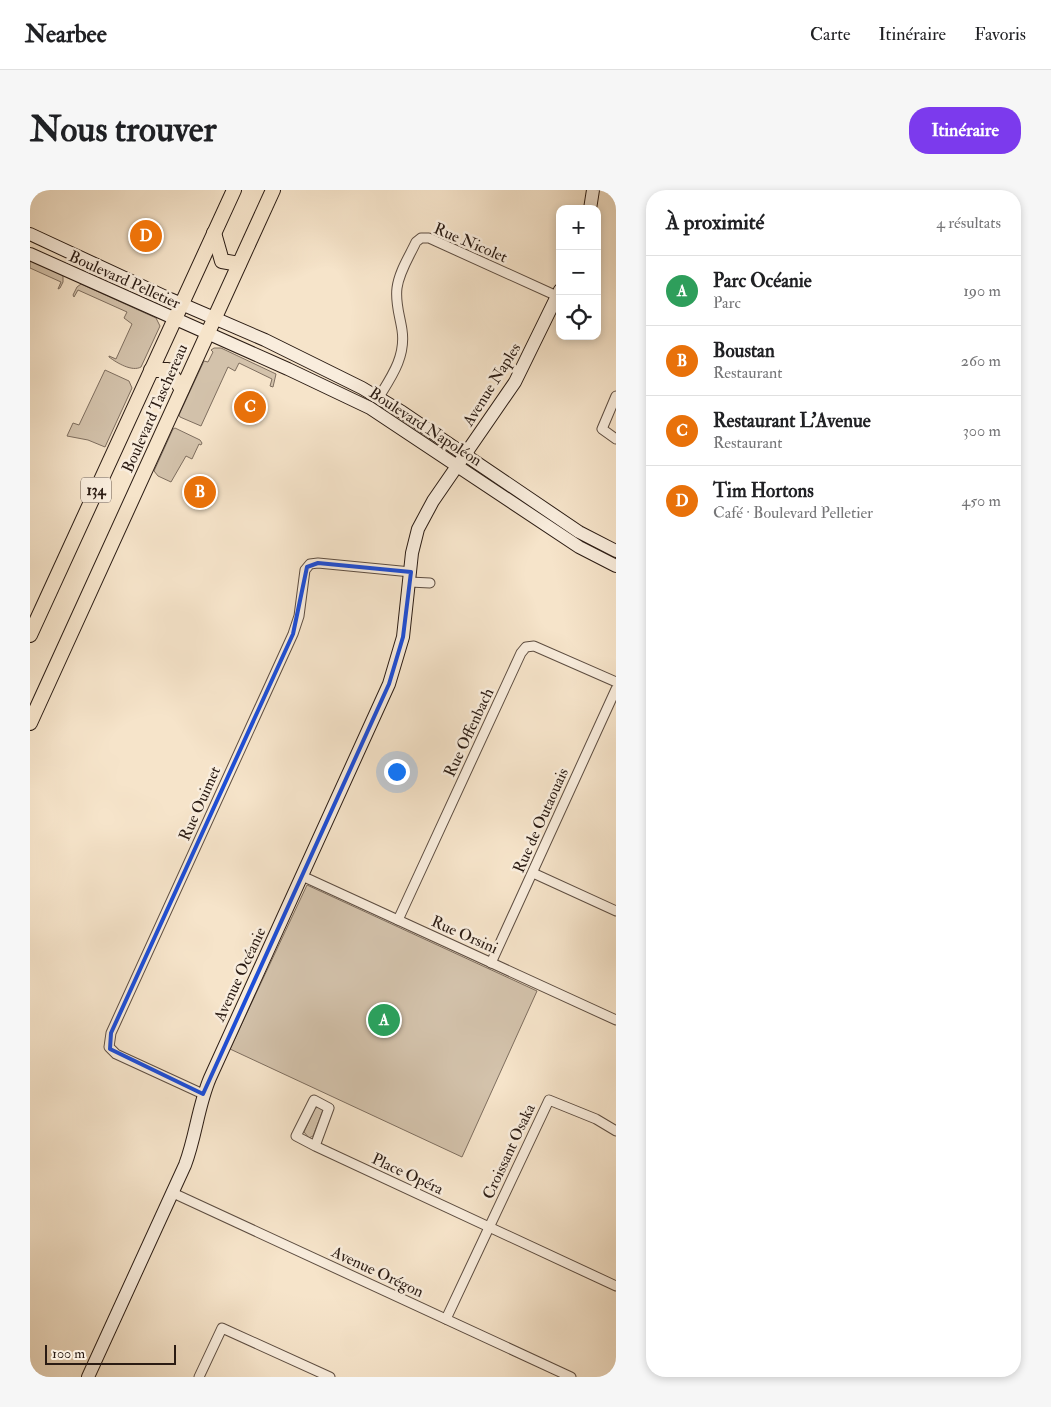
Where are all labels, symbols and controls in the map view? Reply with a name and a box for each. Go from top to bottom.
text: Nearbee [25,19,107,50]
text: Carte [810,23,851,46]
text: Itinéraire [879,23,946,46]
text: Favoris [974,23,1026,46]
button: Itinéraire [909,107,1021,154]
text: Nous trouver [30,108,217,152]
map controls [556,205,601,340]
button: + [556,205,601,250]
text: À proximité [666,209,764,236]
text: 4 résultats [936,213,1001,233]
pin: D [130,217,162,255]
street label: Rue Nicolet [431,218,510,267]
street label: Boulevard Pelletier [66,246,184,314]
button: − [556,250,601,295]
text: Parc Océanie [713,269,812,293]
text: A [677,281,687,301]
text: 190 m [963,281,1001,301]
text: Parc [713,293,741,313]
button: locate [556,295,601,340]
street label: Avenue Naples [458,339,526,431]
text: Boustan [713,339,775,363]
street label: Boulevard Taschereau [118,341,192,476]
text: B [677,351,687,371]
text: 260 m [961,351,1001,371]
text: Restaurant [713,363,782,383]
street label: Boulevard Napoléon [365,383,486,472]
pin: C [234,388,266,426]
text: Restaurant L'Avenue [713,409,871,433]
text: C [676,421,688,441]
text: 300 m [963,421,1001,441]
text: Restaurant [713,433,782,453]
pin: B [184,473,216,511]
road number: 134 [81,478,111,502]
text: Tim Hortons [713,479,814,503]
text: D [675,491,689,511]
text: 450 m [962,491,1001,511]
text: Café · Boulevard Pelletier [713,503,873,523]
street label: Rue Offenbach [440,684,498,780]
your location [384,759,410,785]
street label: Rue Ouimet [175,763,225,844]
street label: Rue de Outaouais [509,765,573,876]
street label: Rue Orsini [428,911,501,958]
street label: Avenue Océanie [209,924,271,1026]
pin: A [368,1001,400,1039]
street label: Croissant Osaka [478,1100,540,1202]
street label: Place Opéra [368,1149,447,1200]
street label: Avenue Orégon [328,1241,427,1302]
scale bar [45,1342,176,1365]
text: 100 m [52,1345,85,1362]

